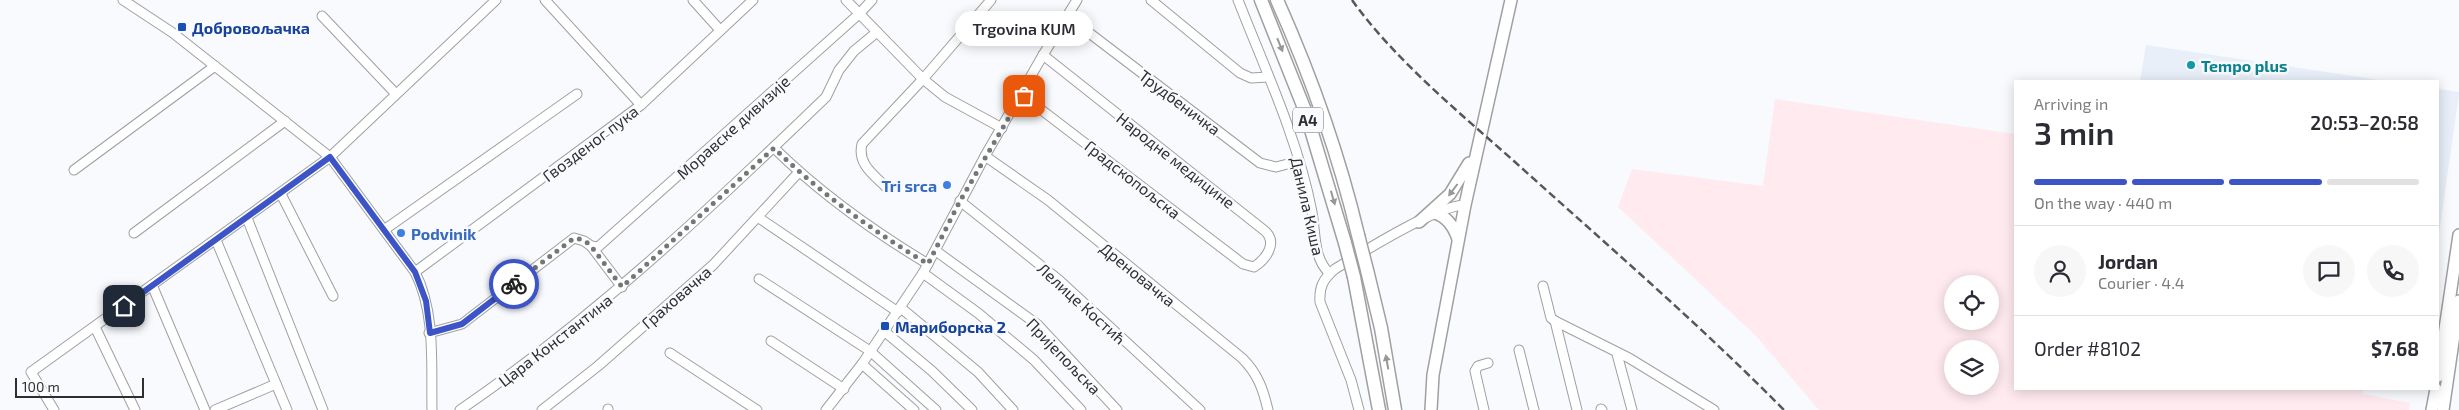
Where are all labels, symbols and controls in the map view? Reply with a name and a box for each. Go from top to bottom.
callout: Trgovina KUM [955,11,1093,46]
place label: Добровољачка [192,18,310,37]
text: Trgovina KUM [972,19,1076,38]
marker: Добровољачка [176,21,188,33]
one-way arrow [1276,38,1284,53]
place label: Tempo plus [2201,56,2287,75]
marker: Tempo plus [2185,59,2197,71]
street label: Трудбеничка [1135,65,1224,140]
street label: Моравске дивизије [672,71,794,184]
pin [1003,75,1045,117]
icon: bag [1010,82,1038,110]
text: Arriving in [2034,94,2108,113]
street label: Гвозденог пука [538,101,642,186]
street label: Народне медицине [1113,108,1239,212]
road number: A4 [1293,108,1323,132]
text: 20:53–20:58 [2310,111,2419,134]
text: 3 min [2034,113,2115,151]
street label: Градскопољска [1081,136,1185,222]
street label: Данила Киша [1287,155,1329,257]
place label: Tri srca [881,176,937,195]
marker: Tri srca [941,179,953,191]
one-way arrow [1448,183,1458,197]
one-way arrow [1329,191,1337,206]
text: On the way · 440 m [2034,193,2172,212]
place label: Podvinik [411,224,476,243]
marker: Podvinik [395,227,407,239]
street label: Дреновачка [1097,238,1179,310]
button: person [2034,245,2086,297]
button: chat [2303,245,2355,297]
button: phone [2367,245,2419,297]
text: Jordan [2098,250,2158,273]
street label: Лелице Костић [1034,258,1130,348]
courier [489,259,539,309]
street label: Граховачка [637,262,715,332]
icon: bike [500,270,528,298]
text: Courier · 4.4 [2098,273,2185,292]
map controls [1944,275,1999,395]
button: locate [1944,275,1999,330]
pin [103,285,145,327]
street label: Цара Константина [494,290,616,390]
icon: home [110,292,138,320]
street label: Пријепољска [1022,314,1105,399]
place label: Мариборска 2 [895,317,1006,336]
marker: Мариборска 2 [879,320,891,332]
text: Order #8102 [2034,337,2141,360]
text: $7.68 [2371,337,2419,360]
button: layers [1944,340,1999,395]
one-way arrow [1383,354,1391,370]
scale bar [15,375,144,398]
text: 100 m [22,378,60,395]

